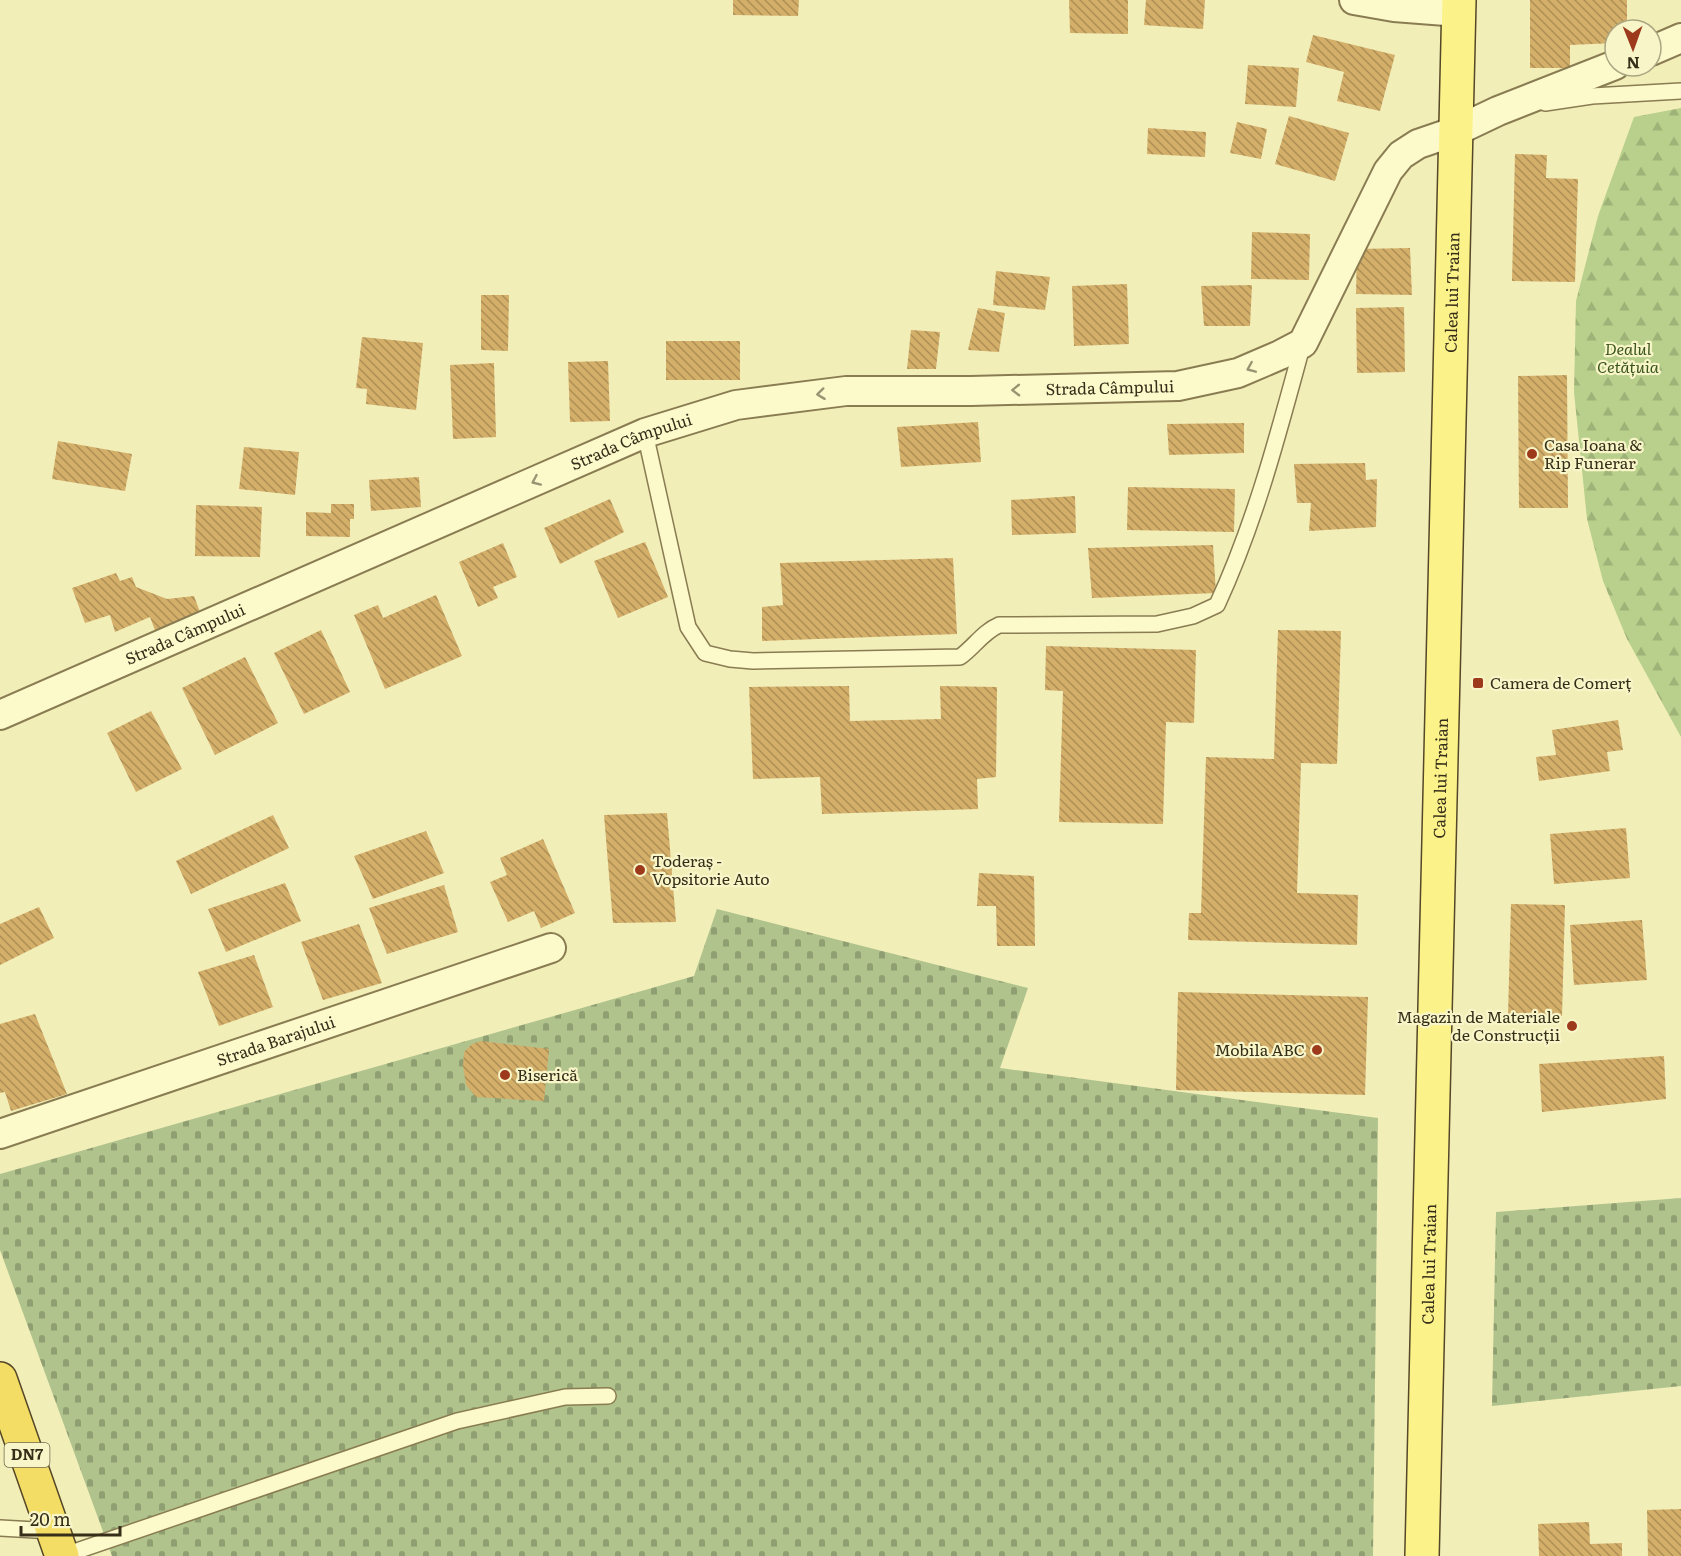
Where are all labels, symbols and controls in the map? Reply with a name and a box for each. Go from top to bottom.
north arrow [1603,18,1663,78]
text: N [1626,52,1640,76]
street label: Calea lui Traian [1438,231,1464,353]
park label: Dealul Cetățuia [1597,336,1660,378]
one-way arrow [1246,361,1257,373]
street label: Strada Câmpului [1045,373,1175,400]
one-way arrow [1012,383,1021,396]
one-way arrow [817,388,826,400]
street label: Strada Câmpului [566,406,695,475]
place label: Casa Ioana & Rip Funerar [1544,432,1642,474]
marker: Casa Ioana & Rip Funerar [1525,447,1539,461]
one-way arrow [532,473,543,485]
street label: Strada Câmpului [121,596,248,670]
place label: Camera de Comerț [1490,670,1632,694]
marker: Camera de Comerț [1471,676,1485,690]
street label: Calea lui Traian [1426,717,1453,839]
place label: Toderaș - Vopsitorie Auto [652,848,770,890]
marker: Toderaș - Vopsitorie Auto [633,863,647,877]
place label: Magazin de Materiale de Construcții [1397,1004,1560,1046]
street label: Strada Barajului [213,1009,338,1071]
marker: Magazin de Materiale de Construcții [1565,1019,1579,1033]
place label: Mobila ABC [1215,1037,1305,1061]
marker: Mobila ABC [1310,1043,1324,1057]
place label: Biserică [517,1062,578,1086]
marker: Biserică [498,1068,512,1082]
street label: Calea lui Traian [1415,1203,1441,1325]
road number: DN7 [4,1443,50,1467]
scale bar [21,1499,120,1537]
text: 20 m [30,1505,71,1532]

